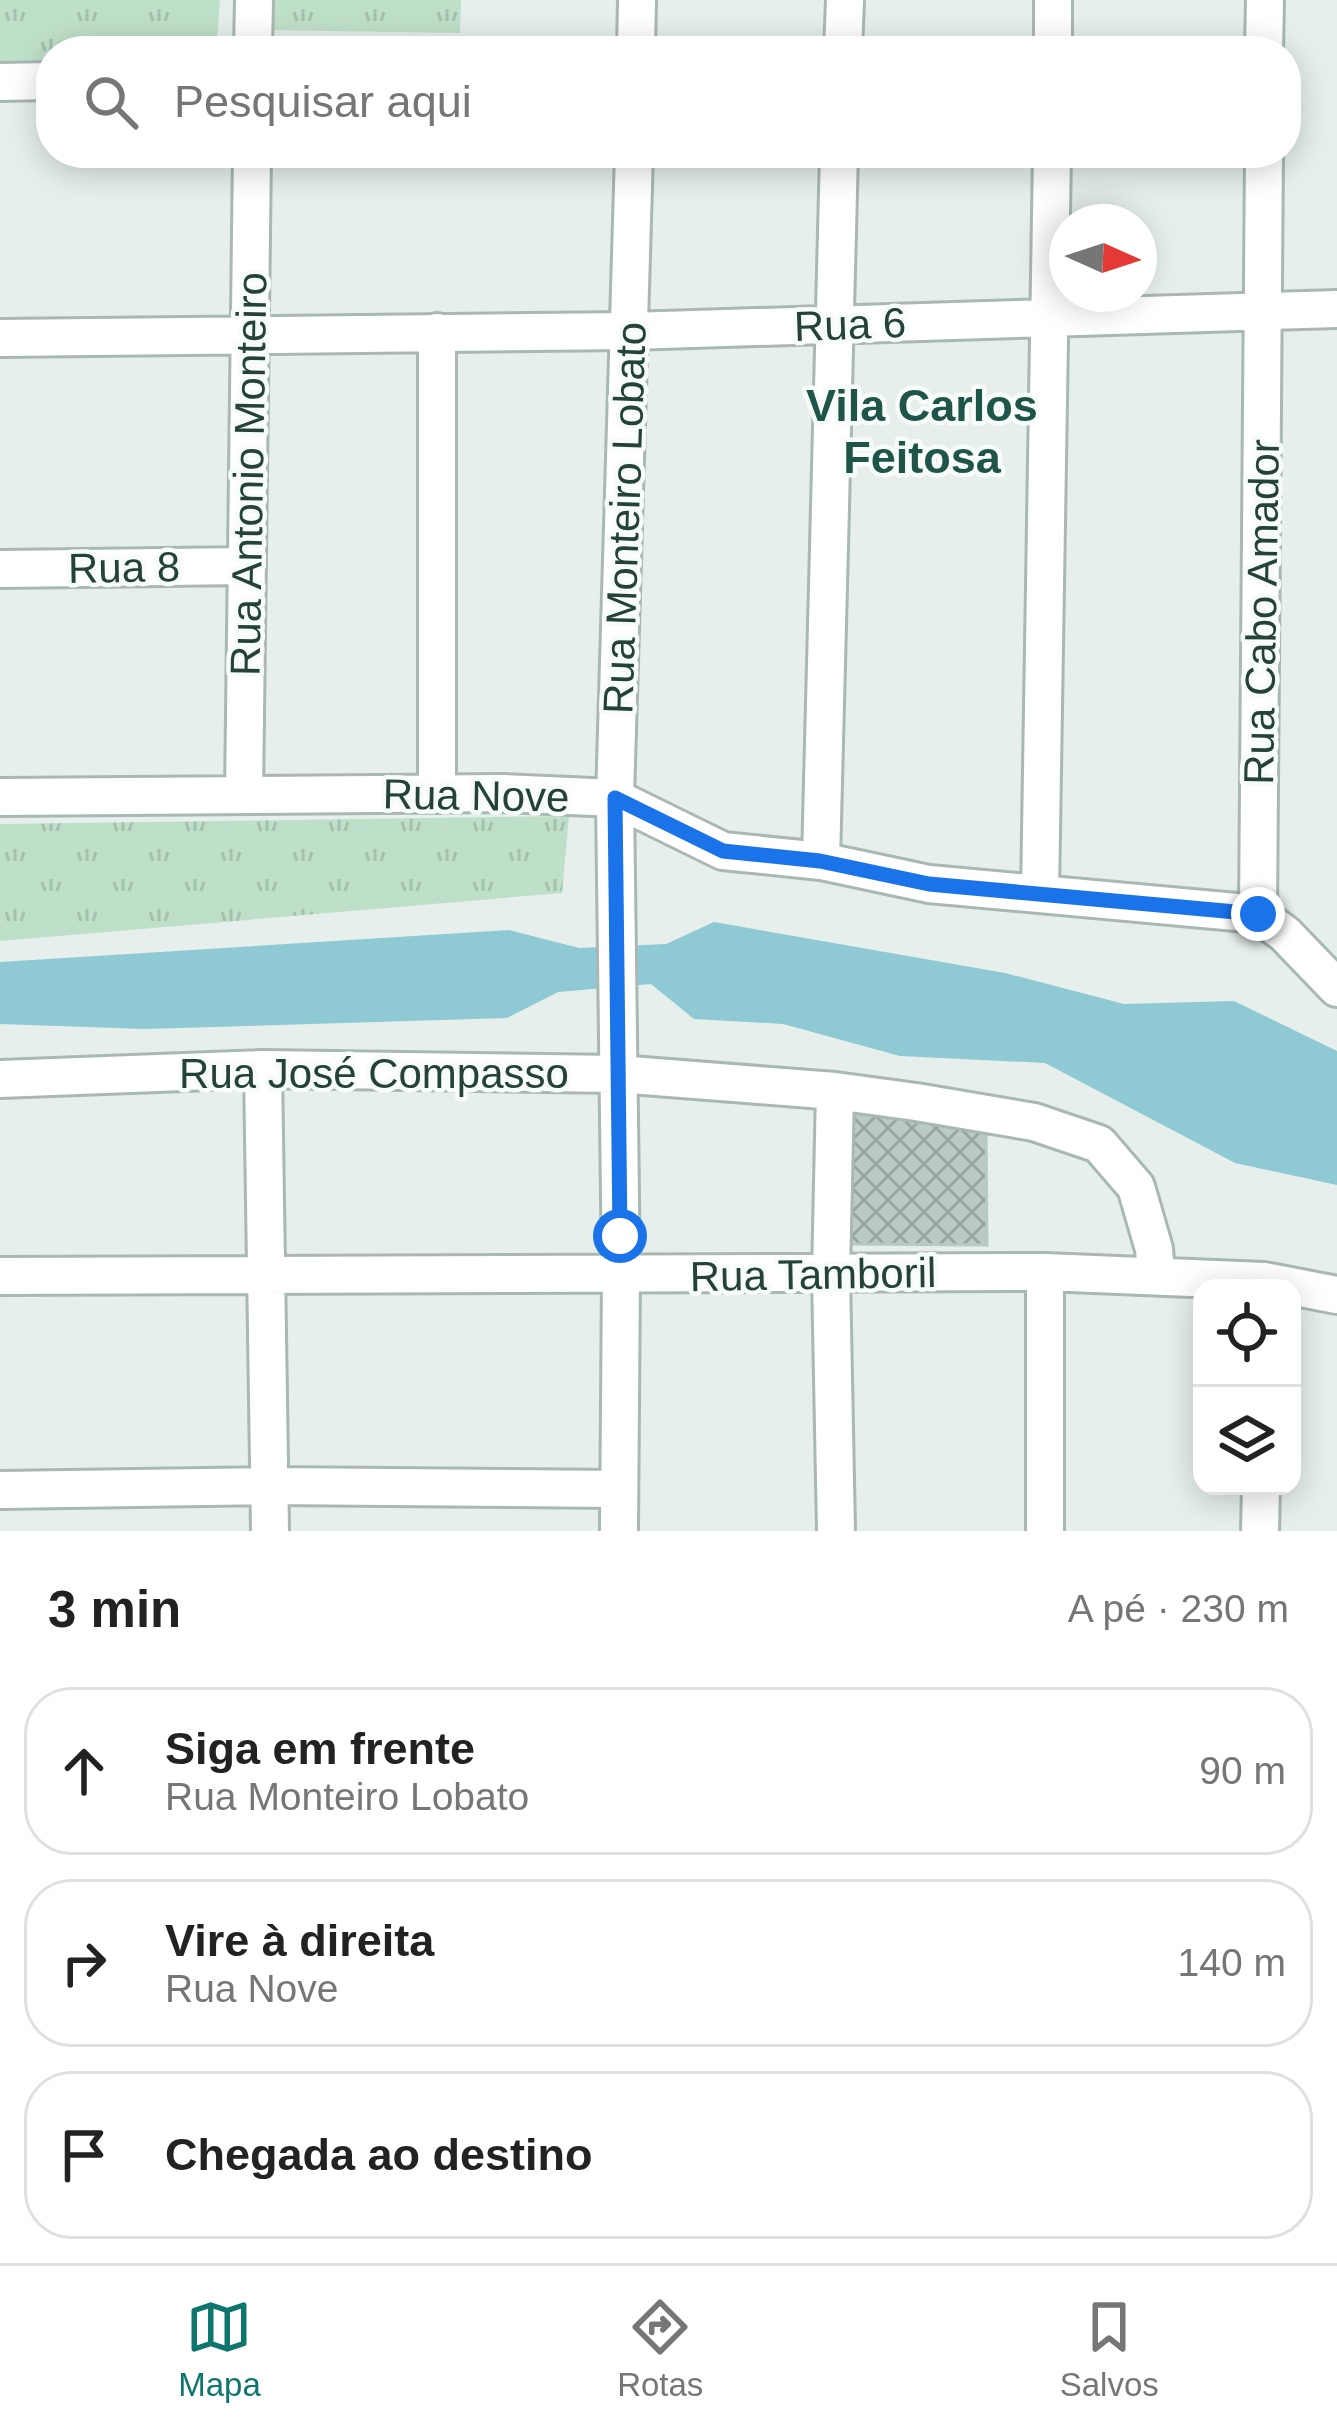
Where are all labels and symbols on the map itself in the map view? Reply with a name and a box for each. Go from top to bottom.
north arrow [1049,204,1157,312]
street label: Rua Antonio Monteiro [221,272,276,676]
street label: Rua 6 [793,299,907,350]
street label: Rua Monteiro Lobato [594,321,655,715]
district label: Vila Carlos Feitosa [806,380,1038,483]
street label: Rua Cabo Amador [1235,439,1288,785]
street label: Rua 8 [68,543,180,592]
street label: Rua Nove [382,770,570,821]
route end [1231,887,1285,941]
street label: Rua José Compasso [179,1050,569,1097]
route start [593,1209,647,1263]
street label: Rua Tamboril [689,1249,937,1300]

